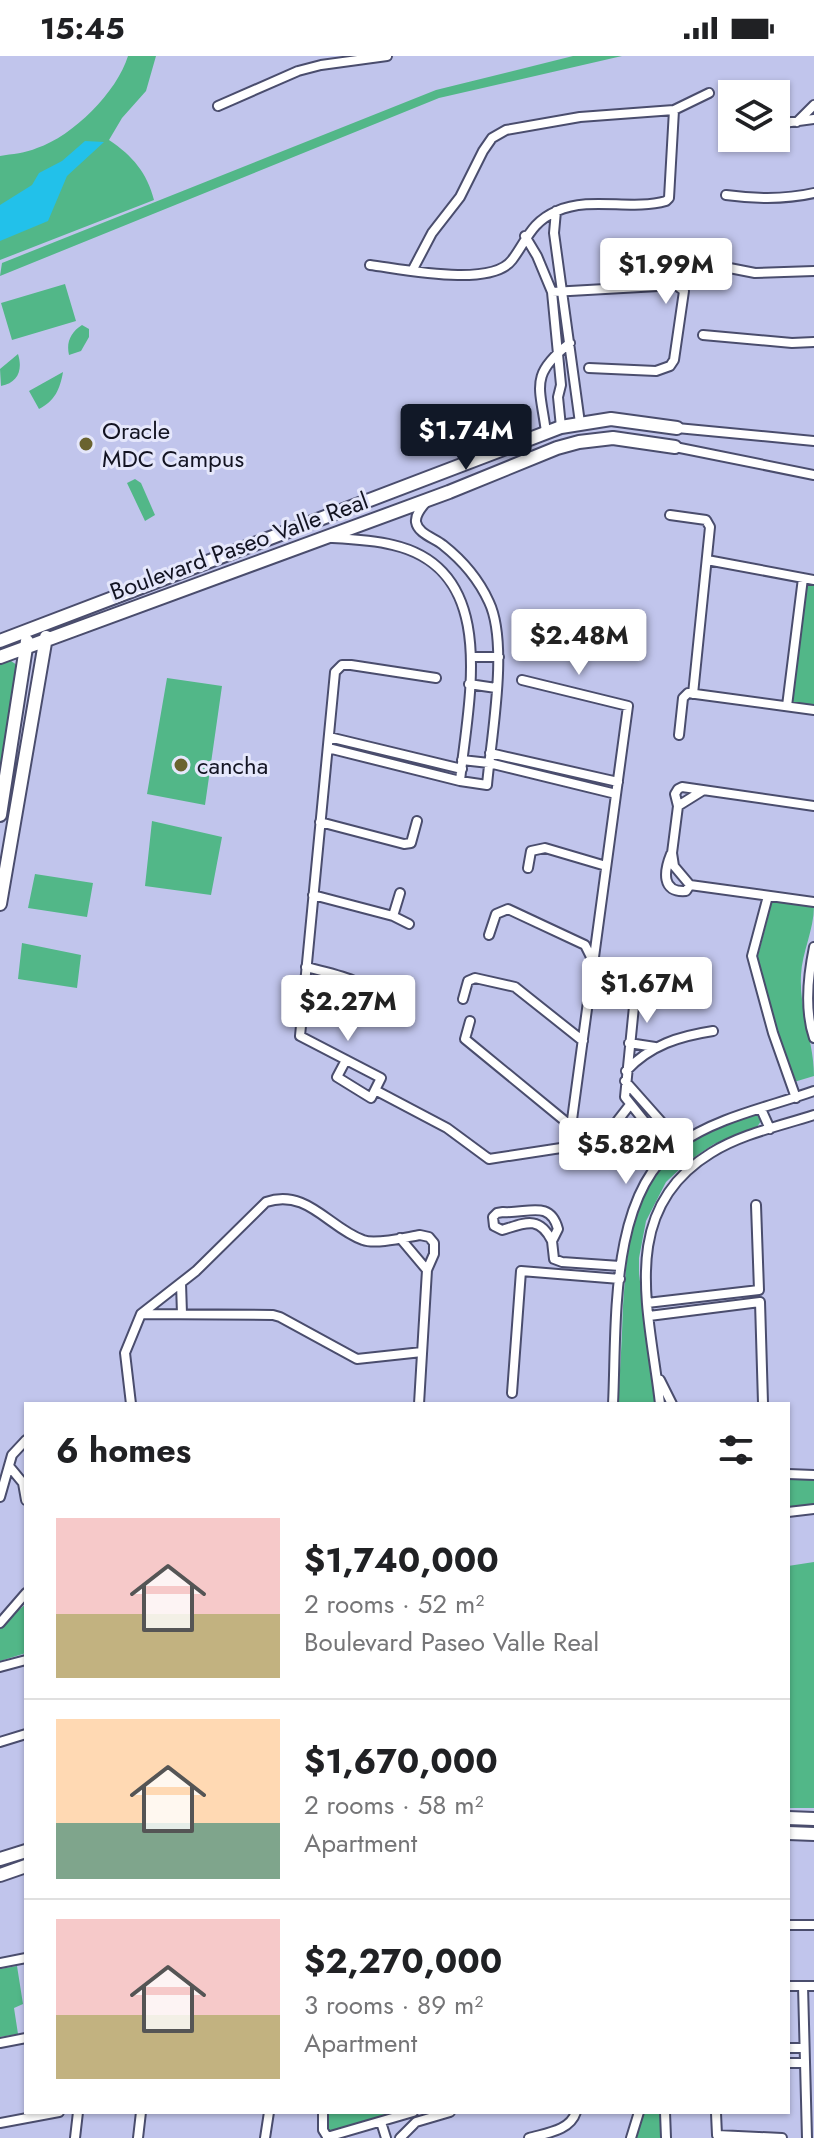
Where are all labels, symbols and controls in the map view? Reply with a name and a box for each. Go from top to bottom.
text: 15:45 [40,7,125,50]
map controls [718,80,790,152]
button: layers [718,80,790,152]
pin: $1.99M [601,238,731,306]
text: $1.99M [618,245,714,283]
pin: $1.74M [401,404,531,472]
text: $1.74M [419,411,513,449]
place label: Oracle MDC Campus [102,413,244,476]
marker: Oracle MDC Campus [77,435,95,453]
street label: Boulevard Paseo Valle Real [105,483,373,609]
pin: $2.48M [514,609,644,677]
text: $2.48M [529,616,629,654]
place label: cancha [197,748,268,783]
marker: cancha [172,756,190,774]
pin: $1.67M [582,957,712,1025]
text: $1.67M [600,964,694,1002]
pin: $2.27M [283,975,413,1043]
text: $2.27M [299,982,397,1020]
pin: $5.82M [561,1118,691,1186]
text: $5.82M [577,1125,675,1163]
text: 6 homes [56,1426,191,1475]
icon: filters [714,1428,758,1472]
text: $1,740,000 [304,1536,499,1585]
icon: home [120,1550,216,1646]
text: 2 rooms · 52 m² [304,1585,484,1623]
text: Boulevard Paseo Valle Real [304,1623,599,1661]
text: $1,670,000 [304,1737,498,1786]
icon: home [120,1751,216,1847]
text: 2 rooms · 58 m² [304,1786,484,1824]
text: Apartment [304,1824,417,1862]
text: $2,270,000 [304,1937,502,1986]
icon: home [120,1951,216,2047]
text: 3 rooms · 89 m² [304,1986,483,2024]
text: Apartment [304,2024,417,2062]

